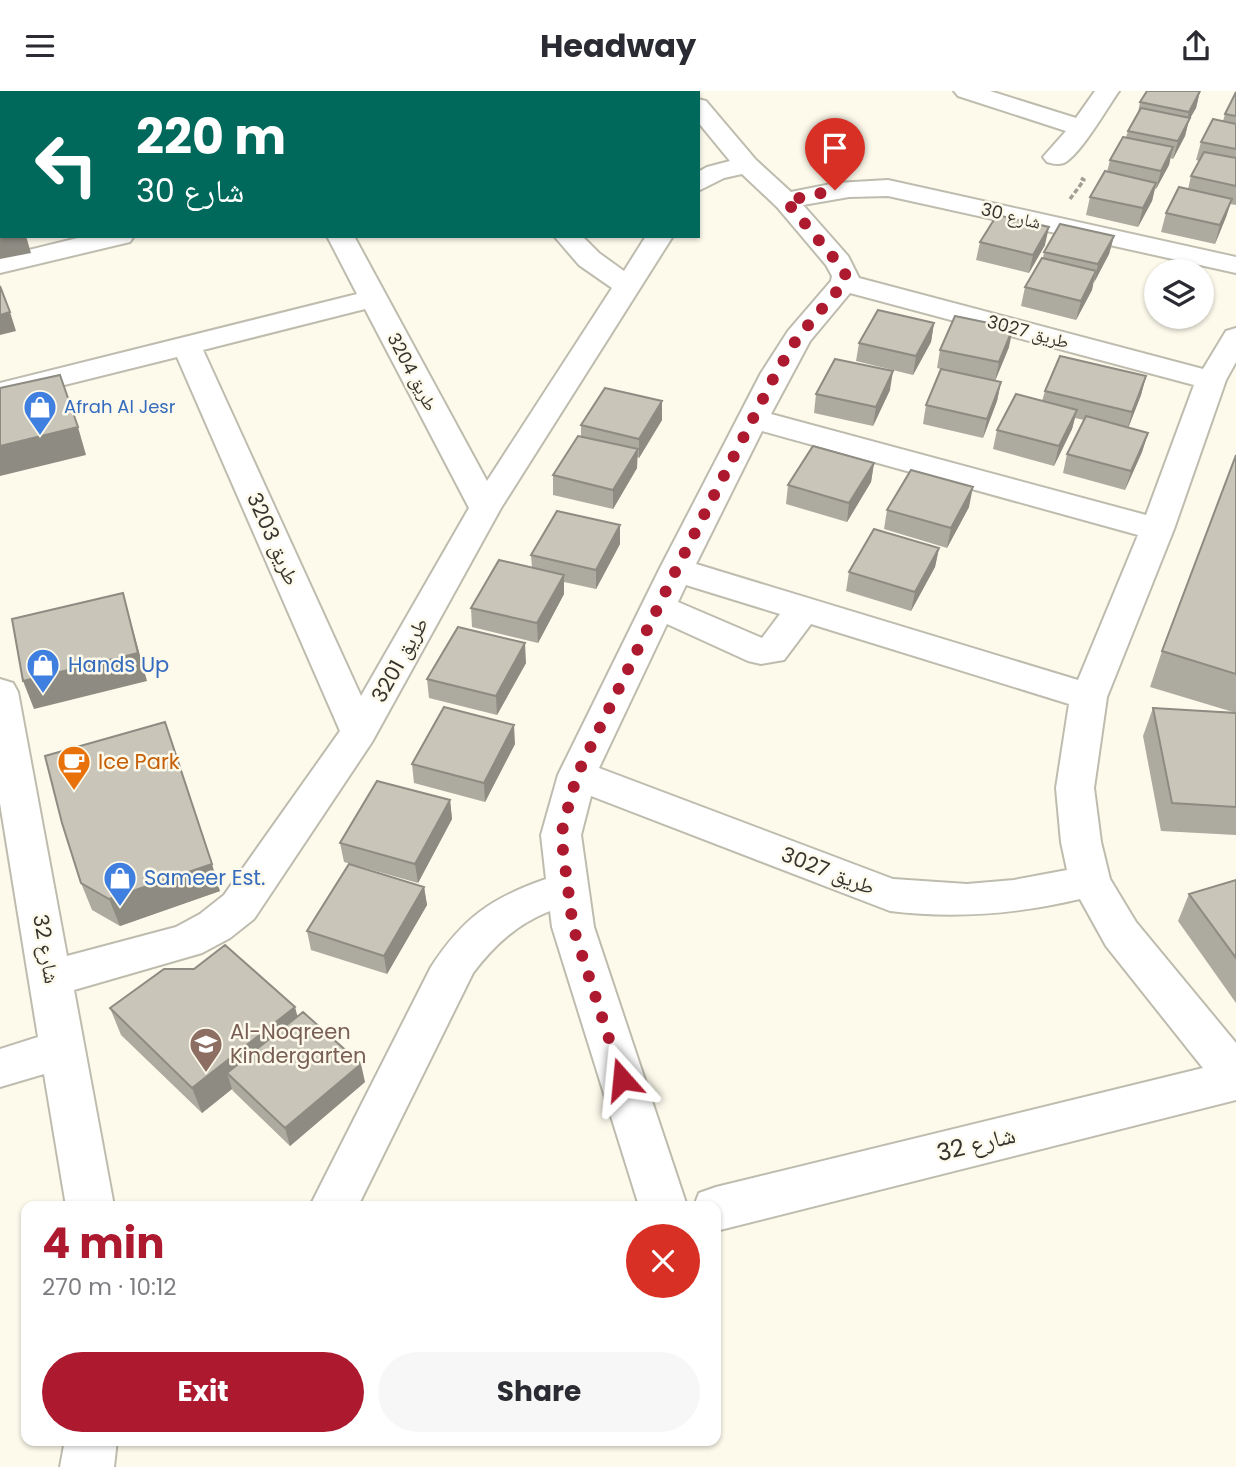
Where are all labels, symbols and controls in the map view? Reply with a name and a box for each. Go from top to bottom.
text: Headway [540,23,696,68]
icon: menu [21,27,59,65]
icon: share [1177,27,1215,65]
text: 220 m [136,103,286,171]
pin [805,118,865,190]
icon: left [21,119,112,210]
icon: arrive [816,129,854,167]
text: شارع 30 [136,168,244,213]
street label: شارع 30 [979,196,1044,235]
map controls [1144,259,1214,329]
button: layers [1144,259,1214,329]
street label: طريق 3027 [984,309,1072,354]
street label: طريق 3204 [381,328,443,415]
shop icon: Afrah Al Jesr [21,388,59,437]
place label: Afrah Al Jesr [64,394,176,419]
street label: طريق 3203 [240,488,307,590]
street label: طريق 3201 [364,612,435,707]
shop icon: Hands Up [24,646,62,695]
place label: Hands Up [68,650,169,679]
cafe icon: Ice Park [55,743,93,792]
place label: Ice Park [98,747,180,776]
street label: طريق 3027 [777,839,879,902]
shop icon: Sameer Est. [101,859,139,908]
place label: Sameer Est. [144,863,265,892]
street label: شارع 32 [26,912,67,986]
place label: Al-Noqreen Kindergarten [230,1017,367,1070]
school or university icon: Al-Noqreen Kindergarten [187,1025,225,1074]
position arrow [585,1042,659,1116]
street label: شارع 32 [933,1118,1019,1169]
text: 4 min [42,1214,165,1273]
button: close [626,1224,700,1298]
text: 270 m · 10:12 [42,1271,177,1303]
button: Exit [42,1352,364,1432]
button: Share [378,1352,700,1432]

